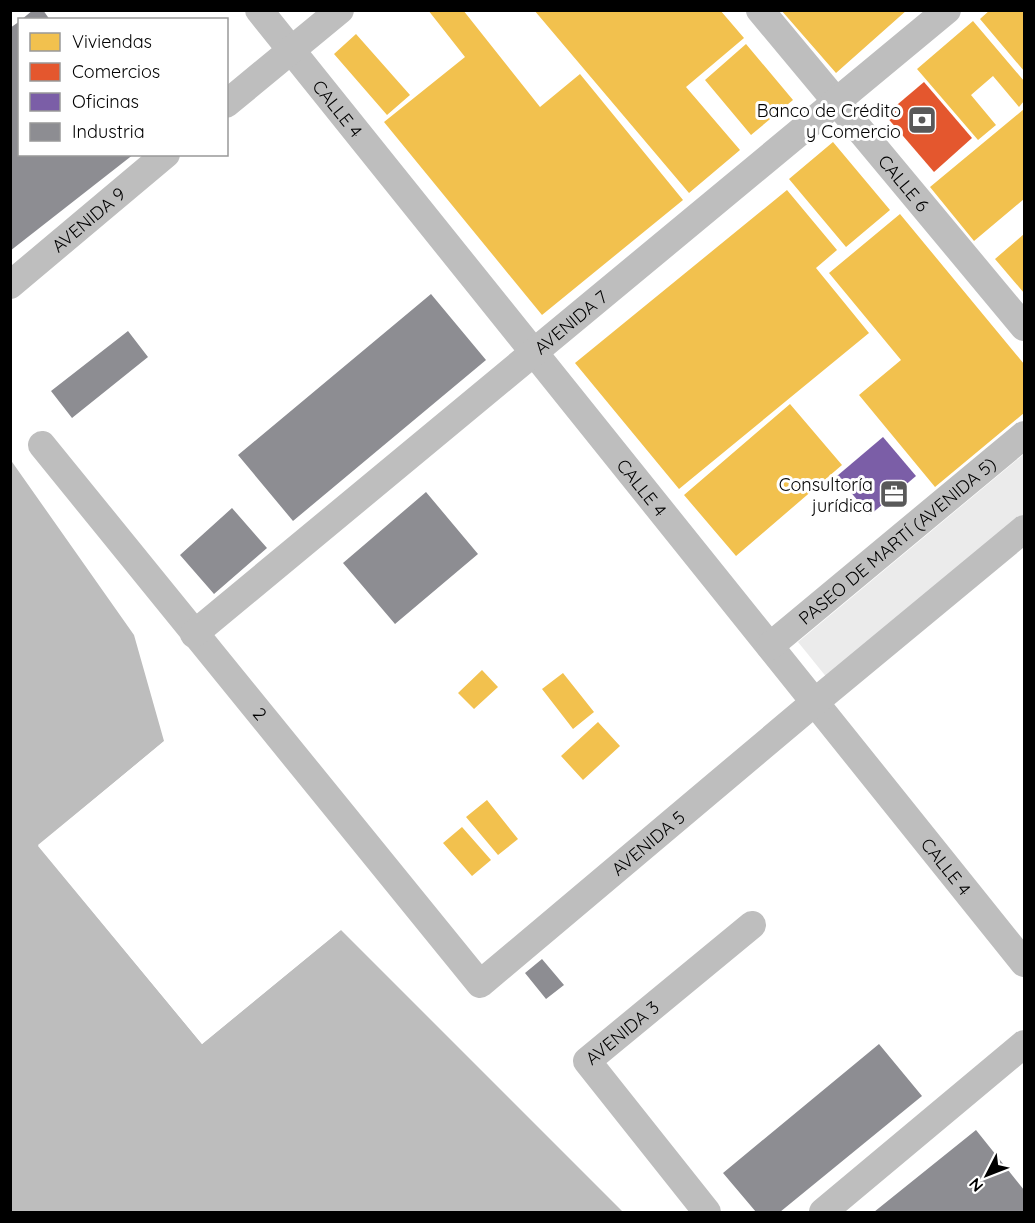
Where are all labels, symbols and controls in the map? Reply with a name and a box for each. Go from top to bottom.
legend [18,18,228,156]
text: Viviendas [72,30,152,53]
text: Comercios [72,60,160,83]
street label: CALLE 4 [308,75,368,142]
text: Oficinas [72,90,139,113]
place label: Banco de Crédito y Comercio [757,99,901,143]
bank icon: Banco de Crédito y Comercio [906,104,938,136]
text: Industria [72,120,145,143]
street label: CALLE 6 [874,150,935,216]
street label: AVENIDA 9 [47,182,130,257]
street label: AVENIDA 7 [529,285,612,359]
street label: PASEO DE MARTÍ (AVENIDA 5) [793,452,1000,629]
street label: CALLE 4 [612,454,672,521]
place label: Consultoría jurídica [779,473,873,517]
office icon: Consultoría jurídica [878,478,910,510]
street label: 2 [248,702,272,725]
street label: AVENIDA 5 [606,805,689,880]
street label: CALLE 4 [916,833,976,900]
street label: AVENIDA 3 [580,995,663,1069]
north arrow [957,1145,1017,1205]
text: N [964,1174,987,1196]

